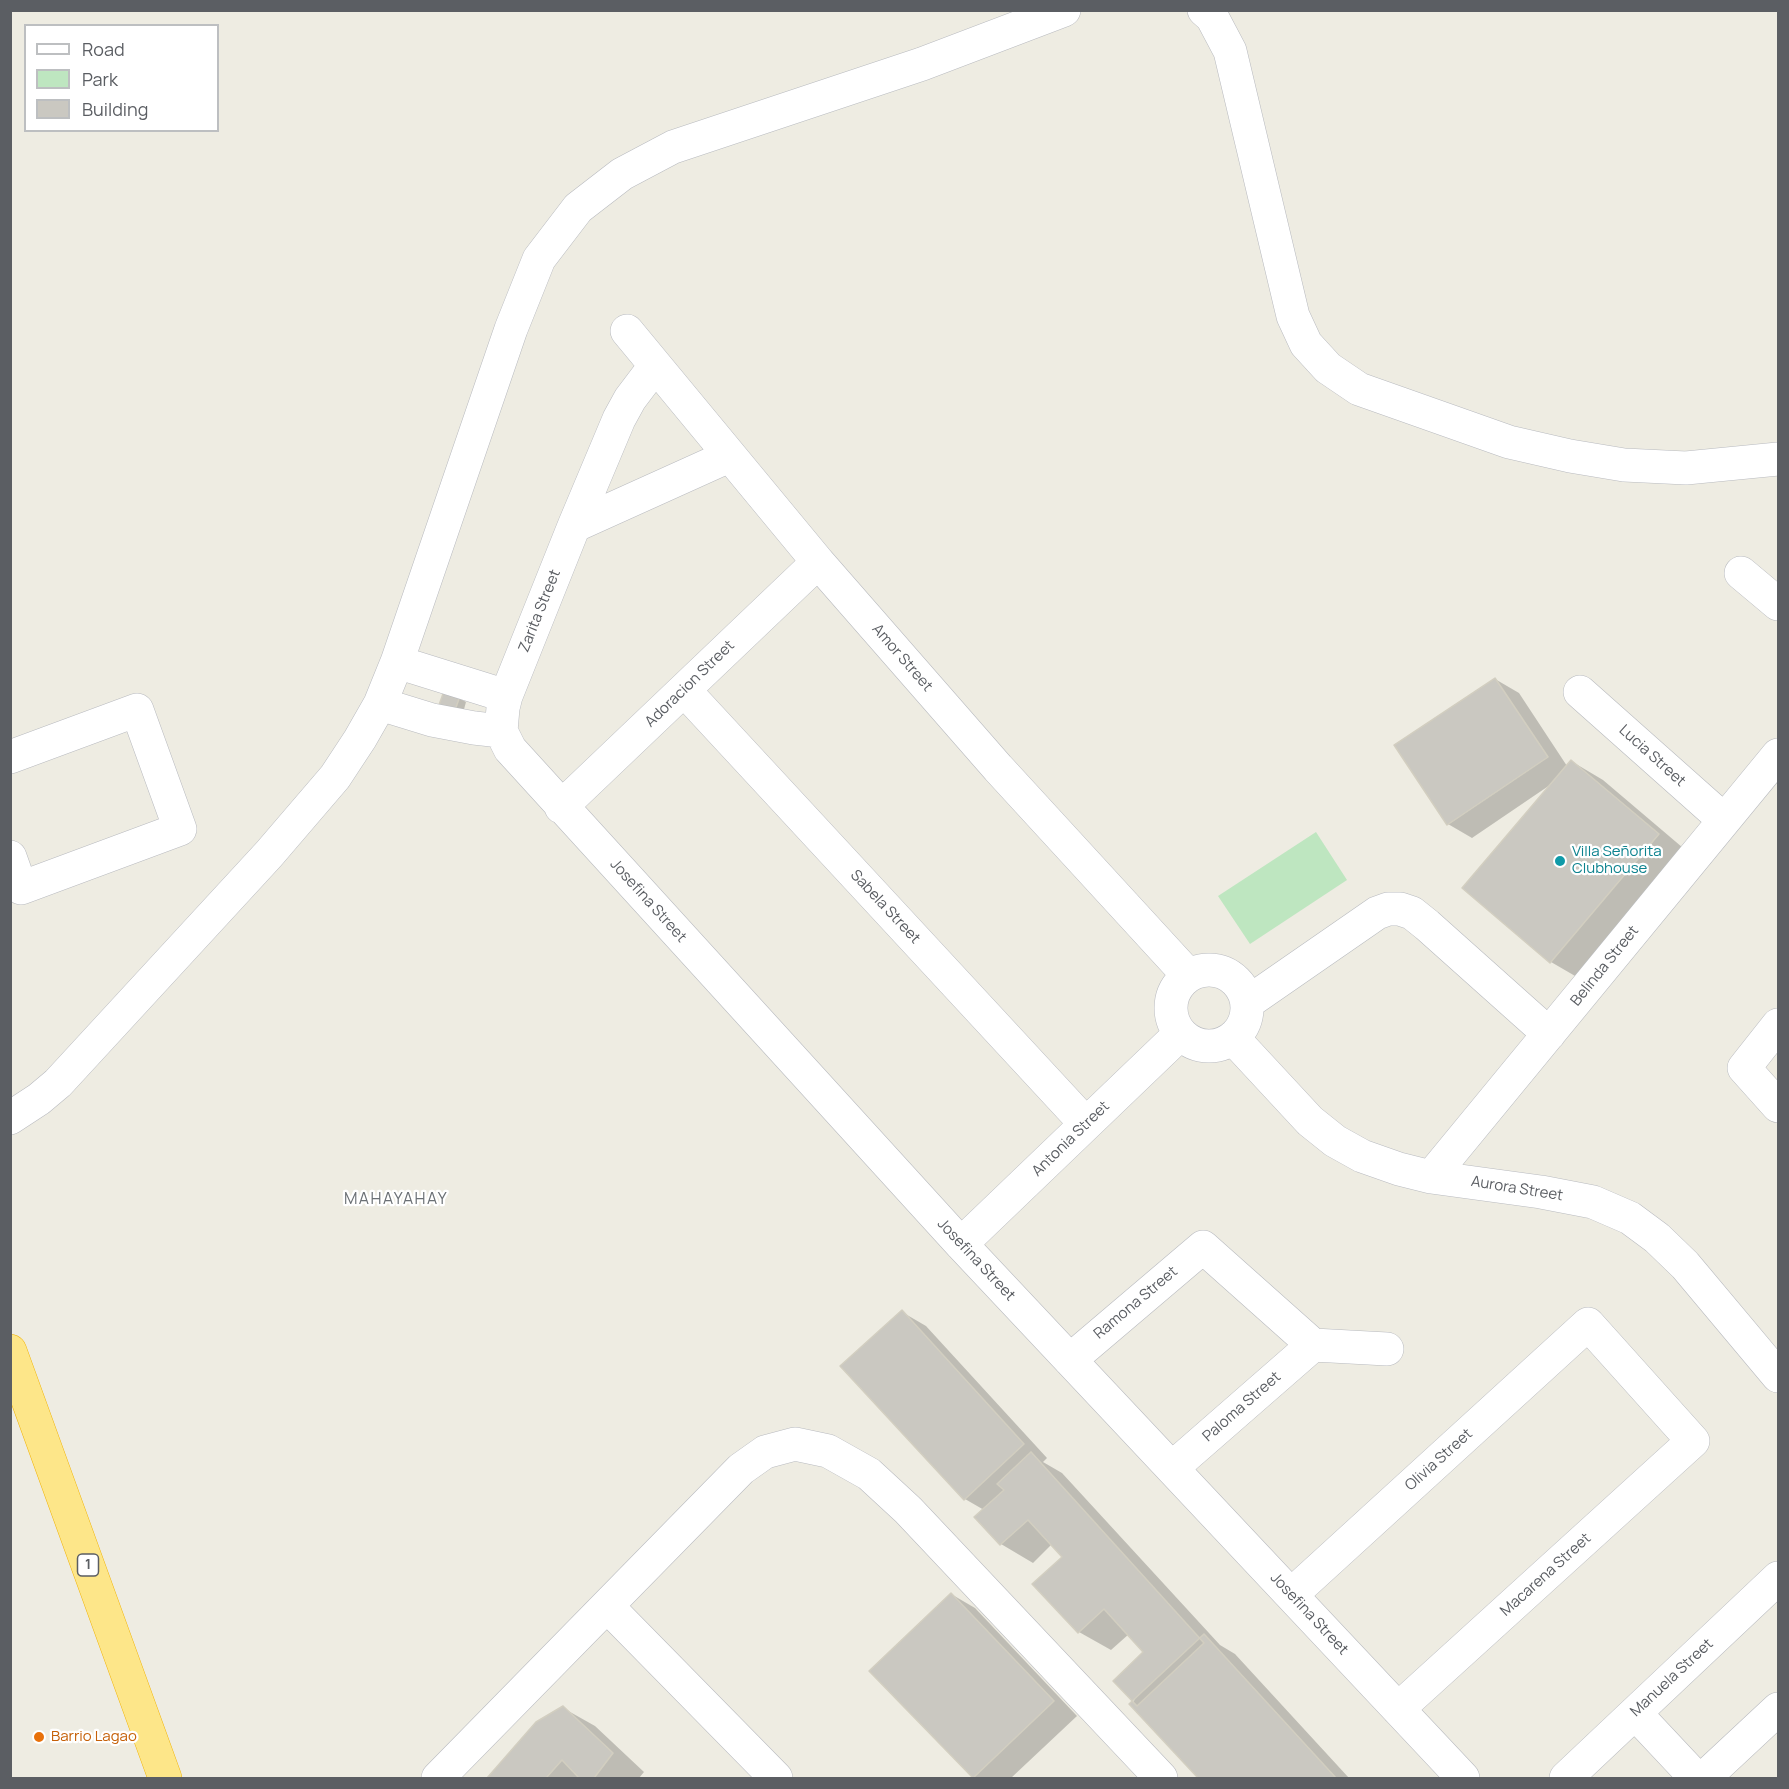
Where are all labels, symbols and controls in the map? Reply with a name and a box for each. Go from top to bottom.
legend [24,24,219,132]
text: Road [82,37,125,61]
text: Park [82,67,118,91]
text: Building [82,97,148,121]
street label: Zarita Street [515,567,565,655]
street label: Amor Street [868,621,936,695]
street label: Adoracion Street [642,637,738,731]
street label: Lucia Street [1615,721,1689,791]
place label: Villa Señorita Clubhouse [1572,843,1662,878]
marker: Villa Señorita Clubhouse [1553,854,1567,868]
street label: Josefina Street [606,856,690,946]
street label: Sabela Street [846,866,924,948]
street label: Belinda Street [1567,922,1643,1010]
street label: Antonia Street [1028,1098,1114,1180]
street label: Aurora Street [1470,1173,1564,1205]
district label: MAHAYAHAY [344,1190,448,1210]
street label: Josefina Street [933,1215,1019,1305]
street label: Ramona Street [1091,1263,1181,1343]
street label: Paloma Street [1199,1368,1285,1446]
street label: Olivia Street [1402,1425,1476,1495]
street label: Macarena Street [1497,1530,1595,1620]
road number: 1 [78,1554,98,1576]
street label: Josefina Street [1266,1569,1352,1659]
street label: Manuela Street [1627,1635,1717,1721]
place label: Barrio Lagao [51,1728,137,1746]
marker: Barrio Lagao [32,1730,46,1744]

